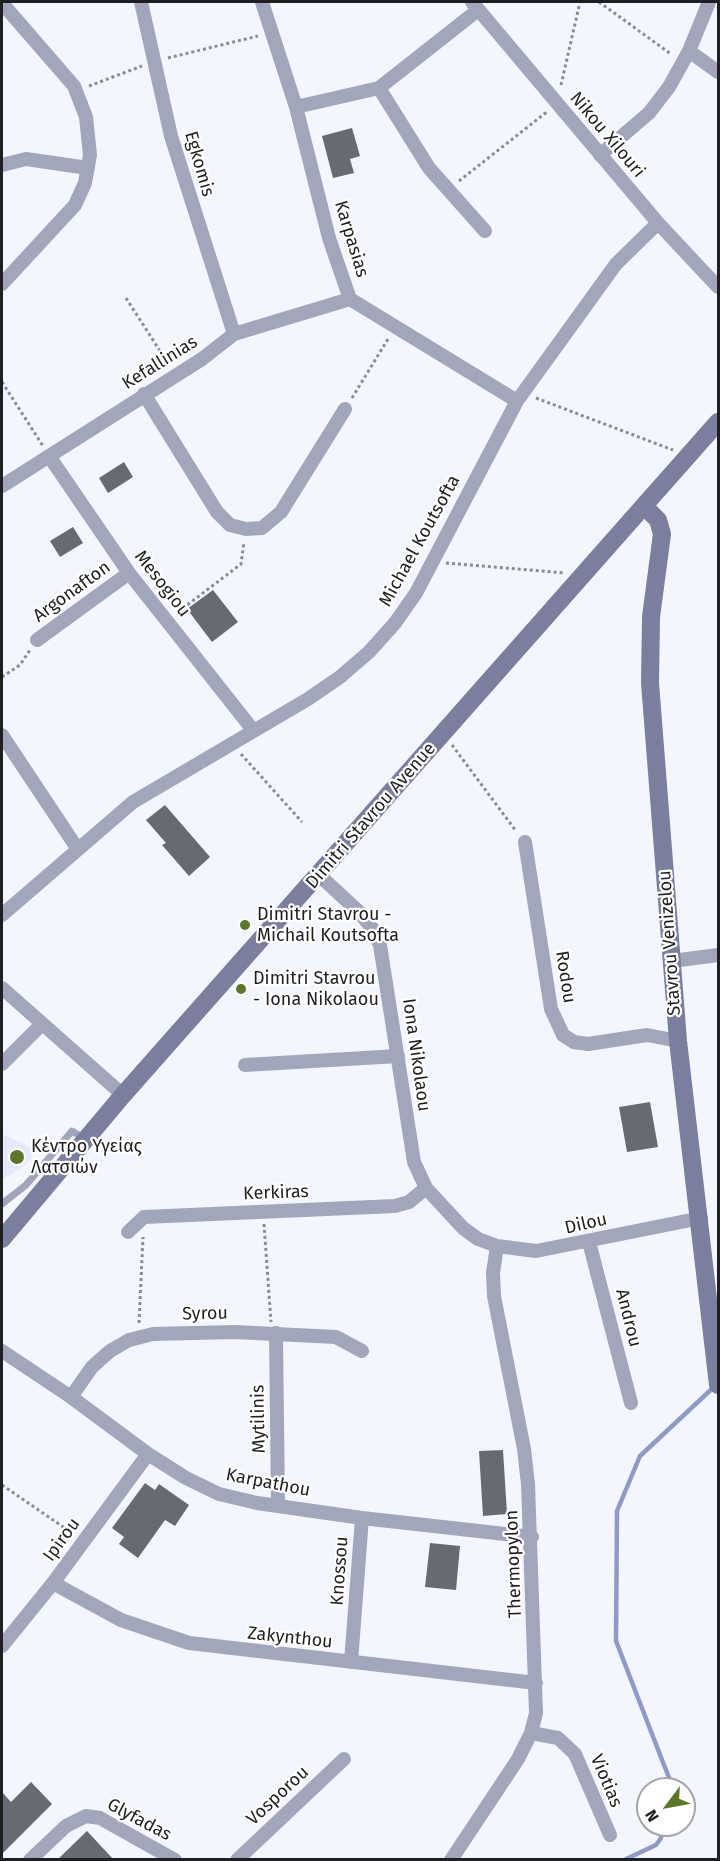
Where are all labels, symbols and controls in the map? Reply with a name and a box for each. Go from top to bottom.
street label: Nikou Xilouri [565,88,649,182]
street label: Egkomis [179,129,219,199]
street label: Karpasias [329,198,373,280]
street label: Kefallinias [118,331,202,395]
street label: Michael Koutsofta [375,472,465,610]
street label: Mesogiou [129,547,195,621]
street label: Argonafton [29,557,115,627]
street label: Dimitri Stavrou Avenue [302,738,440,894]
street label: Stavrou Venizelou [654,870,686,1016]
place label: Dimitri Stavrou - Michail Koutsofta [257,904,399,946]
marker: Dimitri Stavrou - Michail Koutsofta [238,918,252,932]
street label: Rodou [550,949,580,1005]
place label: Dimitri Stavrou - Iona Nikolaou [253,968,379,1010]
marker: Dimitri Stavrou - Iona Nikolaou [234,982,248,996]
street label: Iona Nikolaou [397,997,435,1113]
place label: Κέντρο Υγείας Λατσιών [31,1136,142,1178]
marker: Κέντρο Υγείας Λατσιών [8,1148,26,1166]
street label: Kerkiras [243,1181,309,1205]
street label: Dilou [563,1209,609,1239]
street label: Androu [610,1287,646,1349]
street label: Syrou [182,1303,228,1325]
street label: Mytilinis [248,1384,270,1454]
street label: Karpathou [224,1464,312,1502]
street label: Thermopylon [501,1510,527,1618]
street label: Ipirou [39,1514,85,1566]
street label: Knossou [327,1536,353,1606]
street label: Zakynthou [246,1623,334,1653]
street label: Viotias [585,1751,627,1811]
street label: Vosporou [242,1762,314,1830]
north arrow [636,1777,696,1837]
street label: Glyfadas [103,1794,175,1846]
text: N [641,1806,663,1825]

